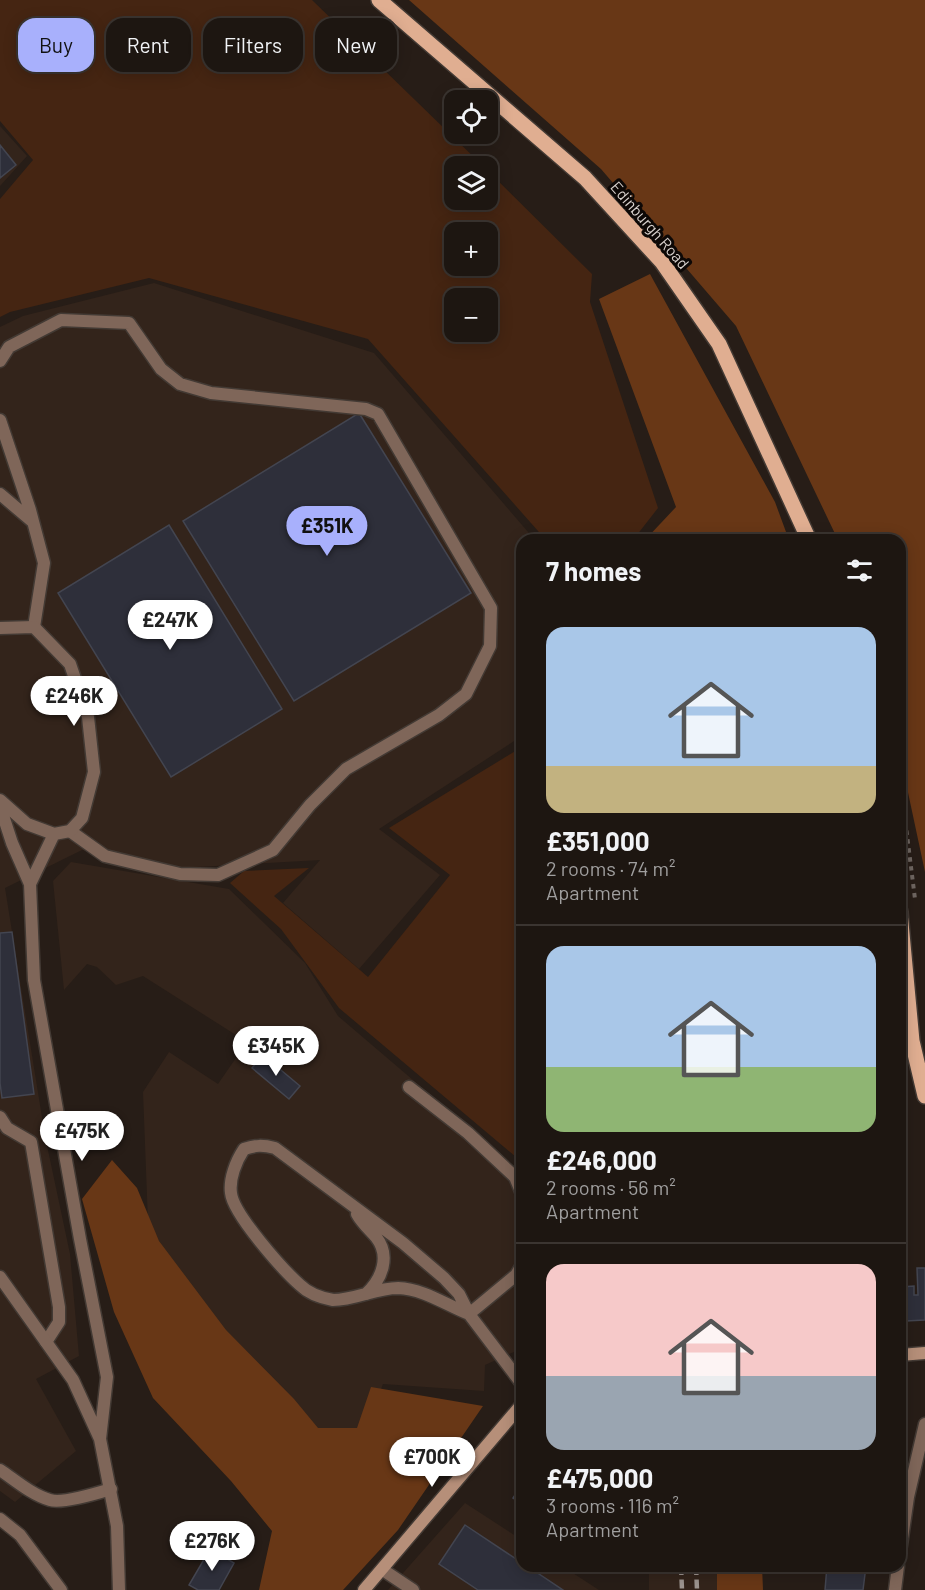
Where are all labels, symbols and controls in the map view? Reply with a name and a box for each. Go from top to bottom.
chip: Buy [18,18,94,72]
chip: Rent [106,18,191,72]
chip: Filters [203,18,303,72]
chip: New [315,18,397,72]
map controls [444,90,498,342]
button: locate [444,90,498,144]
button: layers [444,156,498,210]
street label: Edinburgh Road [607,177,694,272]
button: + [444,222,498,276]
button: − [444,288,498,342]
pin: £351K [285,506,369,557]
text: £351K [300,513,354,537]
icon: filters [843,554,876,587]
text: 7 homes [546,555,641,586]
pin: £247K [128,600,212,651]
text: £247K [142,607,198,631]
icon: home [657,666,765,774]
pin: £246K [32,676,116,727]
text: £246K [45,683,103,707]
text: £351,000 [546,825,650,856]
text: 2 rooms · 74 m² [546,856,676,880]
text: Apartment [546,880,639,904]
icon: home [657,985,765,1093]
pin: £345K [234,1026,318,1077]
text: £345K [247,1033,305,1057]
pin: £475K [40,1111,124,1162]
text: £475K [54,1118,110,1142]
text: £246,000 [546,1144,657,1175]
text: 2 rooms · 56 m² [546,1175,676,1199]
text: Apartment [546,1199,639,1223]
icon: home [657,1303,765,1411]
pin: £700K [390,1437,474,1488]
text: £700K [403,1444,461,1468]
text: £475,000 [546,1462,653,1493]
text: 3 rooms · 116 m² [546,1493,679,1517]
text: Apartment [546,1517,639,1541]
pin: £276K [170,1521,254,1572]
text: £276K [184,1528,240,1552]

